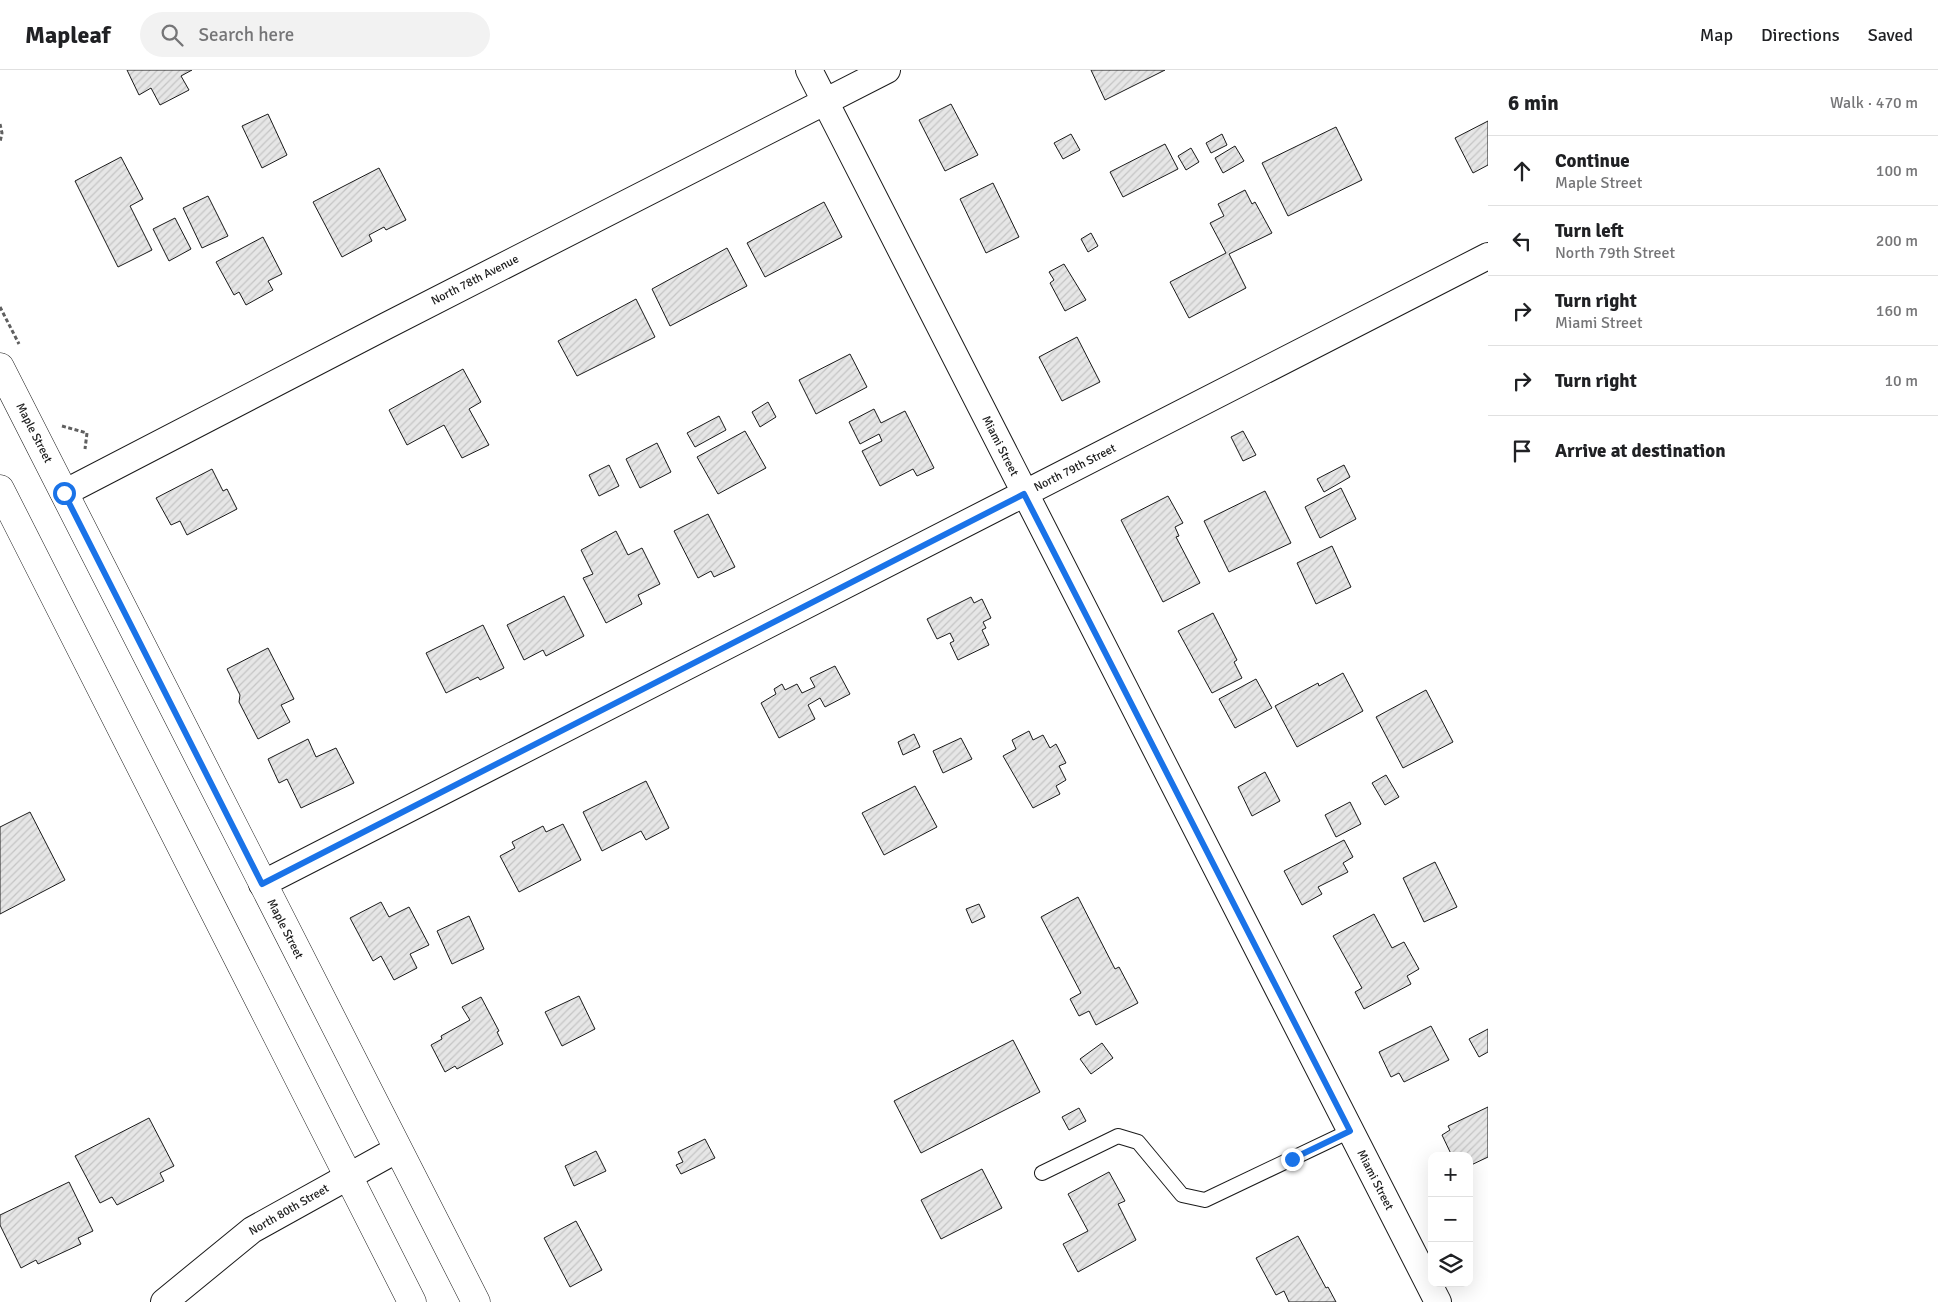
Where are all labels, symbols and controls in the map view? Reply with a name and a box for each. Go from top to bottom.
search box [140,12,490,57]
text: Mapleaf [25,20,110,50]
icon: search [158,21,186,49]
text: Search here [198,23,294,47]
text: Map [1700,24,1733,46]
text: Directions [1761,24,1840,46]
text: Saved [1868,24,1913,46]
text: 6 min [1508,90,1559,116]
text: Walk · 470 m [1830,93,1918,113]
text: Continue [1555,149,1630,173]
icon: ahead [1508,157,1536,185]
text: 100 m [1876,161,1918,181]
text: Maple Street [1555,173,1642,193]
text: Turn left [1555,219,1624,243]
icon: left [1508,227,1536,255]
text: 200 m [1876,231,1918,251]
text: North 79th Street [1555,243,1675,263]
street label: North 78th Avenue [429,251,521,309]
text: Turn right [1555,289,1637,313]
icon: right [1508,297,1536,325]
text: 160 m [1876,301,1918,321]
text: Miami Street [1555,313,1643,333]
icon: right [1508,367,1536,395]
text: Turn right [1555,369,1637,393]
text: 10 m [1884,371,1918,391]
street label: Maple Street [12,400,56,466]
street label: Miami Street [978,413,1022,479]
icon: arrive [1508,437,1536,465]
text: Arrive at destination [1555,439,1726,463]
street label: North 79th Street [1031,441,1119,495]
route start [53,482,76,505]
street label: Maple Street [263,896,307,962]
street label: Miami Street [1353,1147,1397,1213]
route end [1281,1148,1304,1171]
map controls [1428,1152,1473,1287]
button: + [1428,1152,1473,1197]
street label: North 80th Street [246,1181,332,1239]
button: − [1428,1197,1473,1242]
button: layers [1428,1242,1473,1287]

